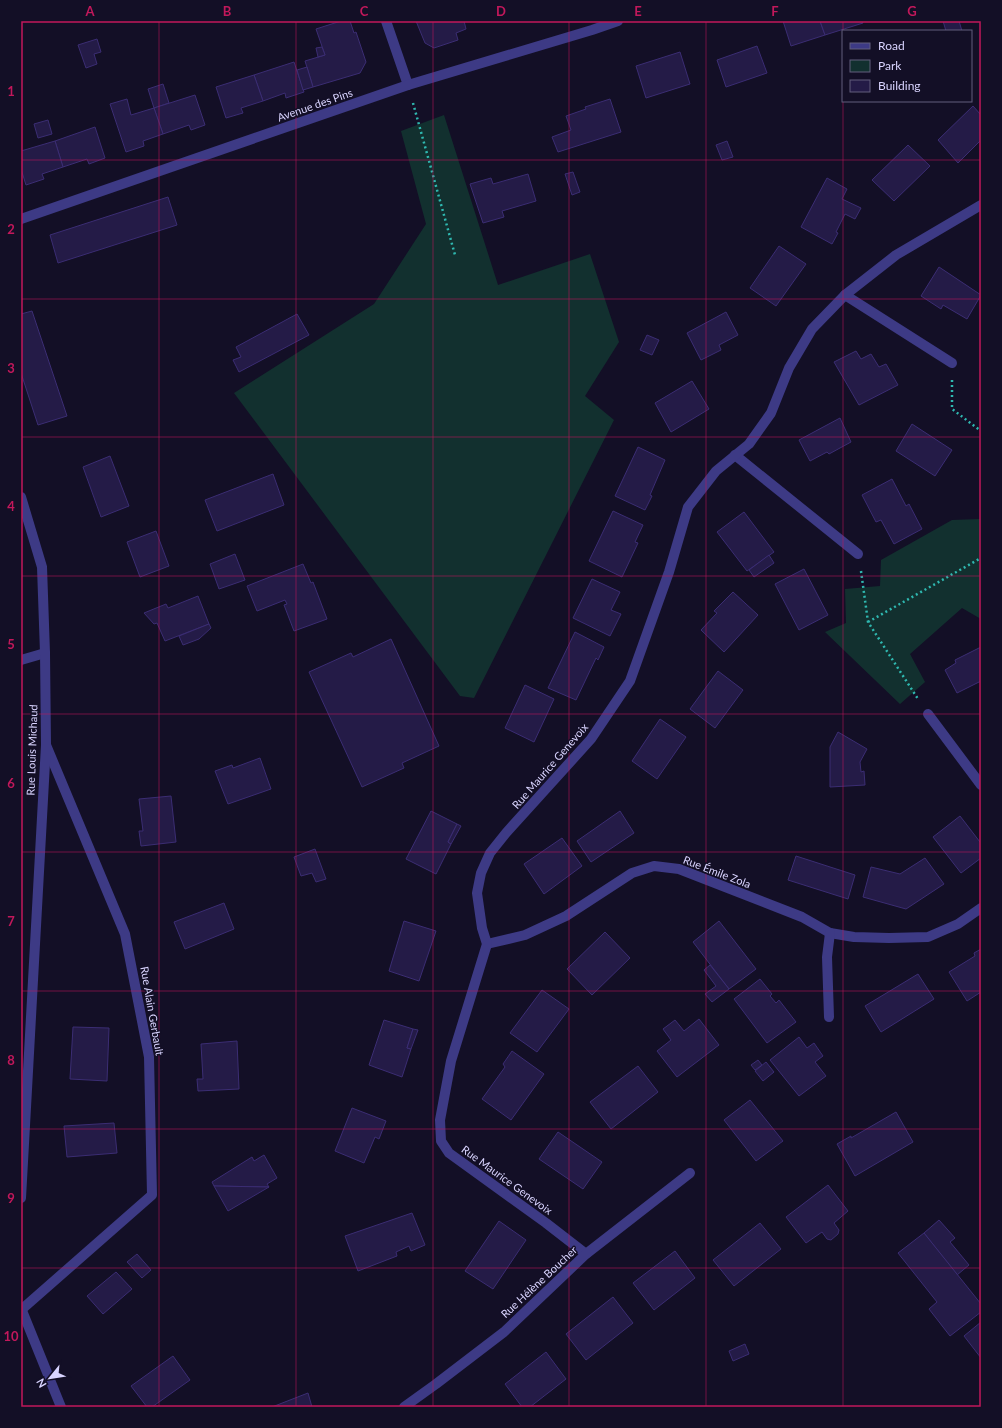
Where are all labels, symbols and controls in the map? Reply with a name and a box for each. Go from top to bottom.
text: A [84,3,95,19]
text: B [223,3,232,19]
text: C [360,3,369,19]
text: D [496,3,506,19]
text: E [634,3,642,19]
text: F [771,3,779,19]
text: G [907,3,917,19]
legend [842,30,972,102]
text: Road [878,38,905,53]
text: Park [878,58,902,73]
text: Building [878,78,921,93]
text: 1 [7,83,15,99]
street label: Avenue des Pins [275,85,354,124]
text: 2 [7,221,15,237]
text: 3 [7,360,15,376]
text: 4 [7,498,15,514]
text: 5 [7,636,15,652]
street label: Rue Louis Michaud [23,704,40,796]
street label: Rue Maurice Genevoix [509,720,591,811]
text: 6 [7,775,15,791]
street label: Rue Émile Zola [682,853,753,890]
text: 7 [7,913,15,929]
street label: Rue Alain Gerbault [138,965,167,1057]
text: 8 [7,1052,15,1068]
street label: Rue Maurice Genevoix [459,1142,556,1217]
text: 9 [7,1190,15,1206]
street label: Rue Hélène Boucher [498,1243,579,1320]
text: 10 [3,1328,19,1344]
north arrow [30,1358,70,1398]
text: N [33,1376,49,1390]

